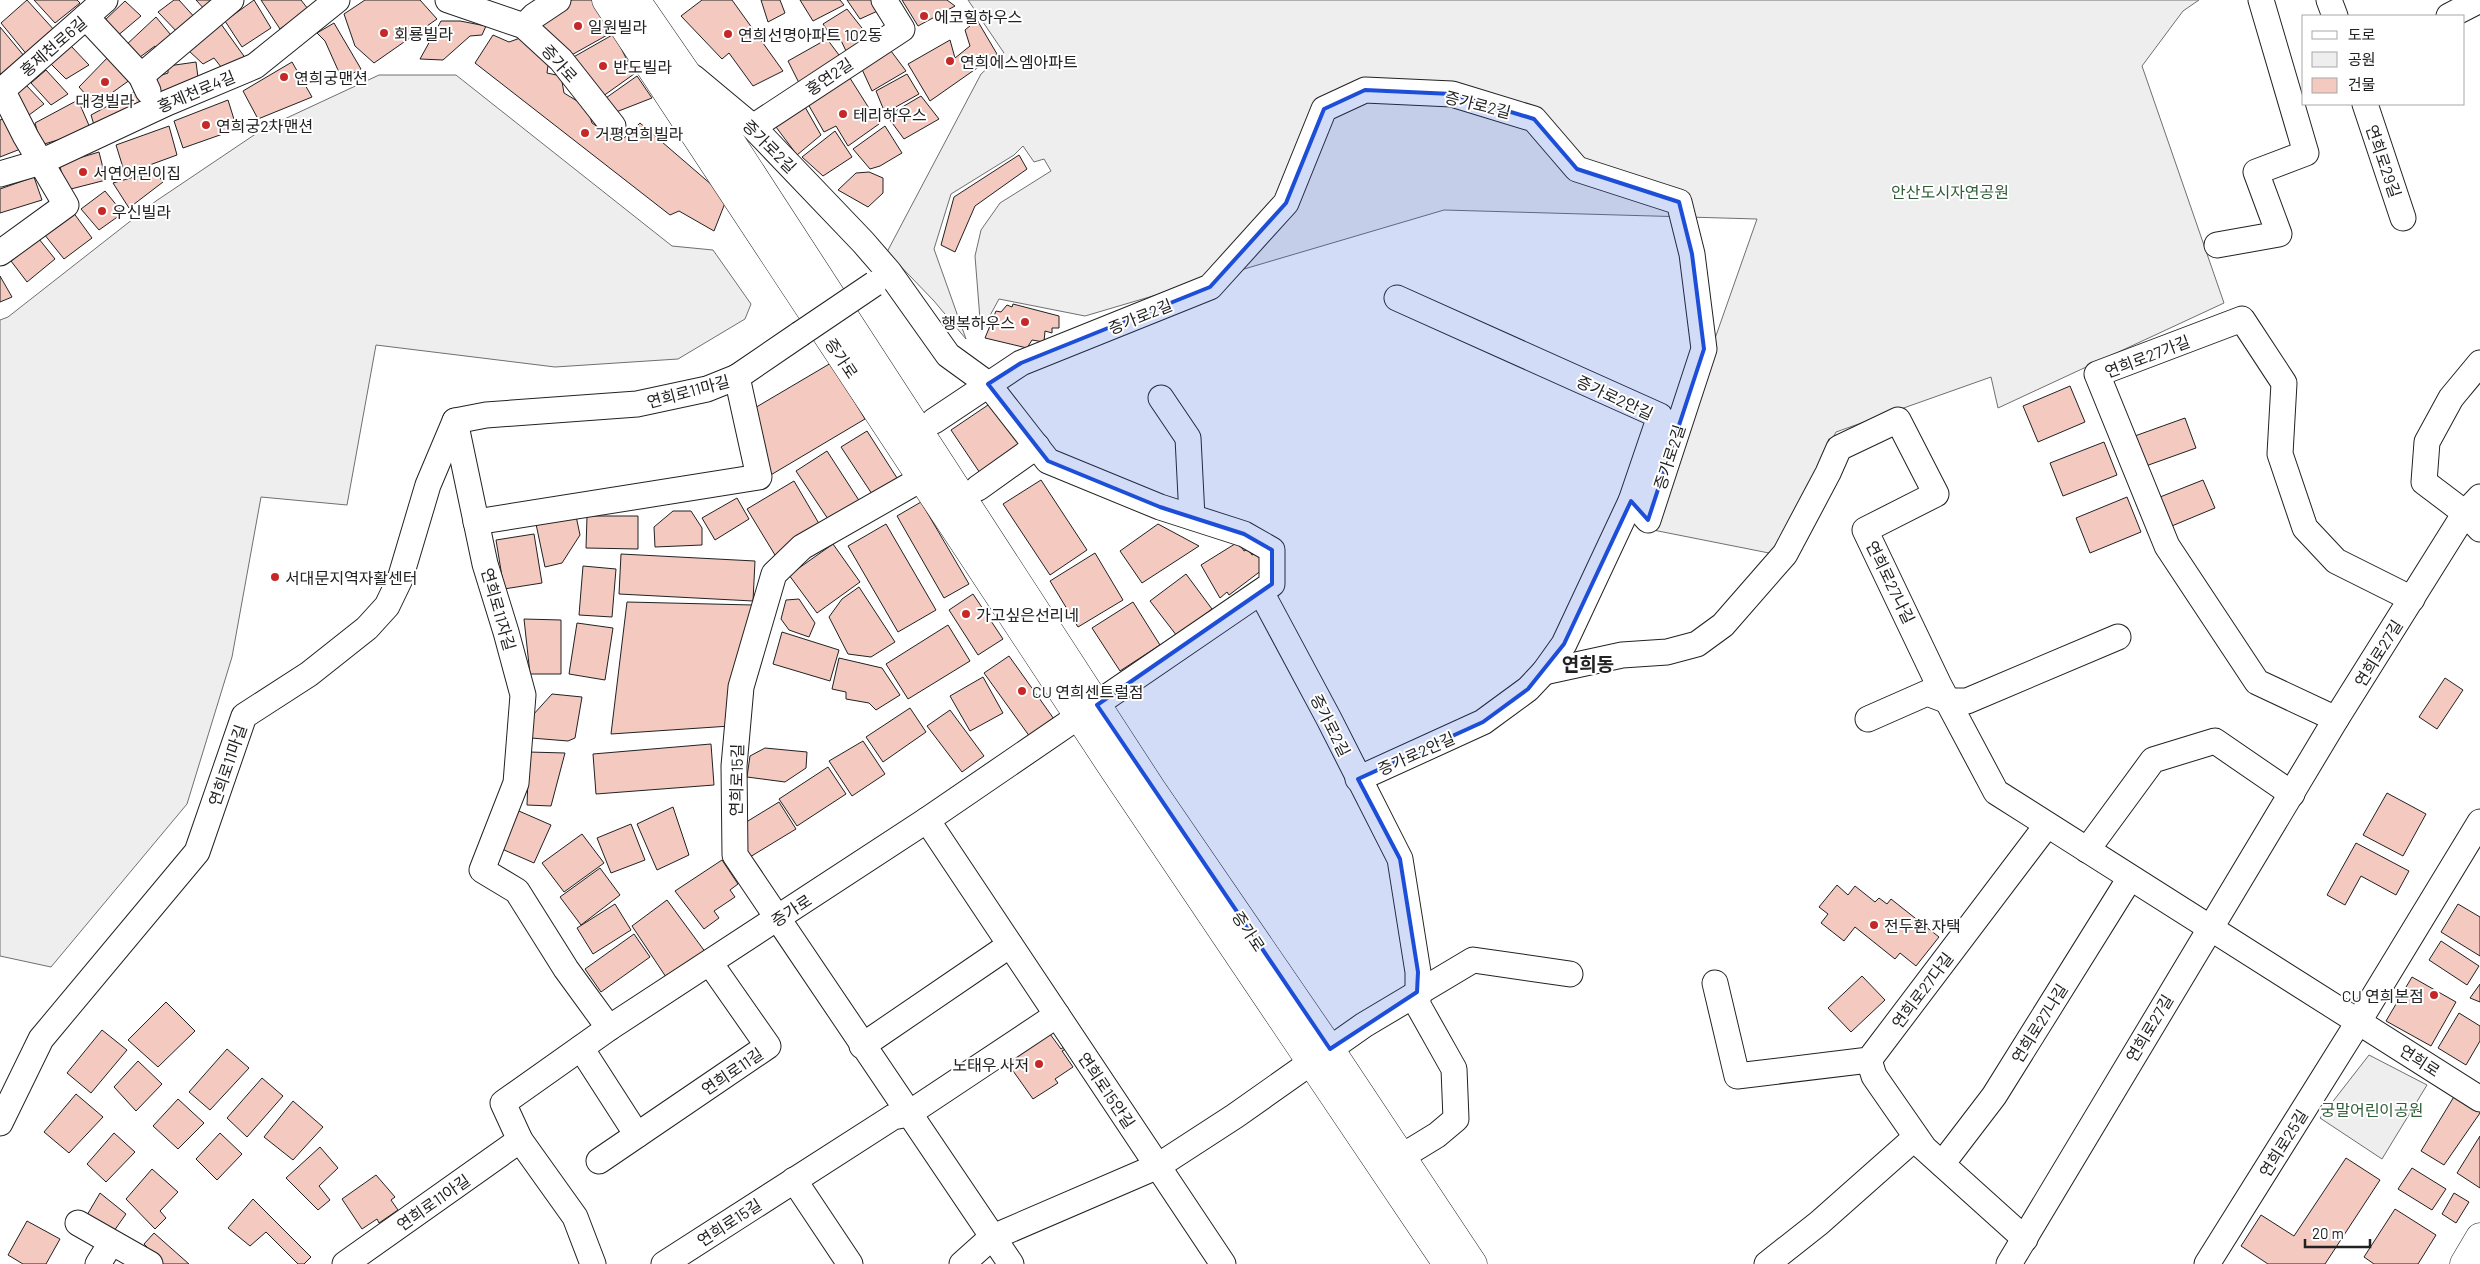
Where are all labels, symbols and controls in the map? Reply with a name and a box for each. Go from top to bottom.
place label: 에코힐하우스 [934,7,1022,26]
marker: 에코힐하우스 [918,10,930,22]
street label: 홍제천로6길 [16,12,90,80]
legend [2302,15,2465,105]
place label: 일원빌라 [588,17,647,36]
marker: 일원빌라 [572,20,584,32]
place label: 회룡빌라 [394,24,453,43]
place label: 연희선명아파트 102동 [738,25,882,44]
text: 도로 [2348,25,2376,43]
marker: 회룡빌라 [378,27,390,39]
marker: 연희선명아파트 102동 [722,28,734,40]
street label: 증가로 [538,40,582,86]
text: 공원 [2348,50,2376,68]
place label: 연희에스엠아파트 [960,52,1078,71]
street label: 홍연2길 [802,53,856,99]
marker: 연희에스엠아파트 [944,55,956,67]
place label: 반도빌라 [613,57,672,76]
marker: 반도빌라 [597,60,609,72]
street label: 홍제천로4길 [154,66,238,116]
place label: 연희궁맨션 [294,68,368,87]
marker: 연희궁맨션 [278,71,290,83]
text: 건물 [2348,75,2376,93]
marker: 대경빌라 [99,76,111,88]
street label: 증가로2길 [1443,87,1513,121]
place label: 대경빌라 [76,91,135,110]
place label: 테리하우스 [853,105,927,124]
marker: 테리하우스 [837,108,849,120]
street label: 증가로2길 [739,115,801,177]
place label: 연희궁2차맨션 [216,116,313,135]
marker: 연희궁2차맨션 [200,119,212,131]
street label: 연희로29길 [2363,122,2405,200]
place label: 거평연희빌라 [595,124,684,143]
marker: 거평연희빌라 [579,127,591,139]
place label: 서연어린이집 [93,163,181,182]
marker: 서연어린이집 [77,166,89,178]
park label: 안산도시자연공원 [1891,182,2009,201]
place label: 우신빌라 [112,202,171,221]
marker: 우신빌라 [96,205,108,217]
street label: 증가로2길 [1105,295,1175,337]
place label: 행복하우스 [941,313,1015,332]
marker: 행복하우스 [1019,316,1031,328]
street label: 연희로27가길 [2102,331,2192,381]
street label: 증가로 [822,334,862,382]
street label: 연희로11마길 [645,371,731,411]
street label: 증가로2안길 [1574,371,1656,423]
street label: 증가로2길 [1650,422,1688,492]
street label: 연희로27나길 [1863,538,1919,626]
street label: 연희로11자길 [478,566,520,652]
place label: 서대문지역자활센터 [285,568,417,587]
marker: 서대문지역자활센터 [269,571,281,583]
place label: 가고싶은선리네 [976,605,1079,624]
marker: 가고싶은선리네 [960,608,972,620]
street label: 연희로27길 [2350,616,2406,690]
district label: 연희동 [1562,652,1614,675]
place label: CU 연희센트럴점 [1032,682,1144,701]
marker: CU 연희센트럴점 [1016,685,1028,697]
street label: 증가로2길 [1307,691,1355,759]
street label: 연희로11마길 [204,722,250,808]
street label: 증가로2안길 [1375,728,1457,778]
street label: 연희로15길 [726,743,746,817]
street label: 증가로 [767,890,815,930]
street label: 증가로 [1229,907,1269,955]
place label: 전두환 자택 [1884,916,1961,935]
marker: 전두환 자택 [1868,919,1880,931]
street label: 연희로27다길 [1887,948,1957,1032]
street label: 연희로27나길 [2007,980,2071,1066]
place label: CU 연희본점 [2342,986,2424,1005]
marker: CU 연희본점 [2428,989,2440,1001]
street label: 연희로27길 [2122,991,2176,1065]
street label: 연희로 [2396,1040,2444,1080]
street label: 연희로11길 [698,1044,766,1098]
street label: 연희로15안길 [1075,1048,1139,1132]
place label: 노태우 사저 [952,1055,1029,1074]
marker: 노태우 사저 [1033,1058,1045,1070]
park label: 궁말어린이공원 [2320,1100,2424,1119]
street label: 연희로25길 [2255,1106,2311,1180]
street label: 연희로11아길 [393,1170,473,1234]
street label: 연희로15길 [693,1194,765,1250]
scale bar [2305,1216,2370,1248]
text: 20 m [2312,1224,2344,1242]

